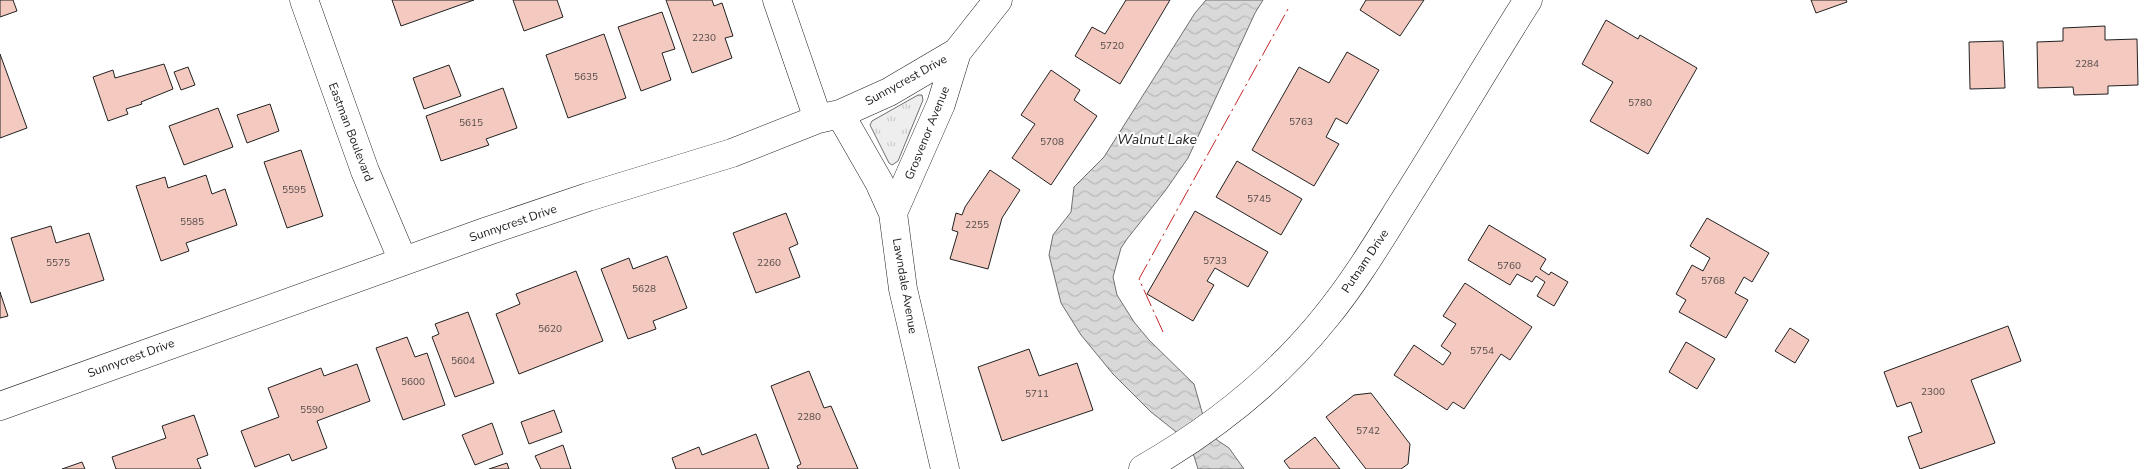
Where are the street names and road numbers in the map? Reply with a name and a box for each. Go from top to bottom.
street label: Sunnycrest Drive [862,51,950,109]
street label: Eastman Boulevard [325,80,377,184]
street label: Grosvenor Avenue [901,84,953,182]
street label: Sunnycrest Drive [467,201,559,245]
street label: Putnam Drive [1338,226,1392,296]
street label: Lawndale Avenue [889,237,921,335]
street label: Sunnycrest Drive [85,335,177,381]

